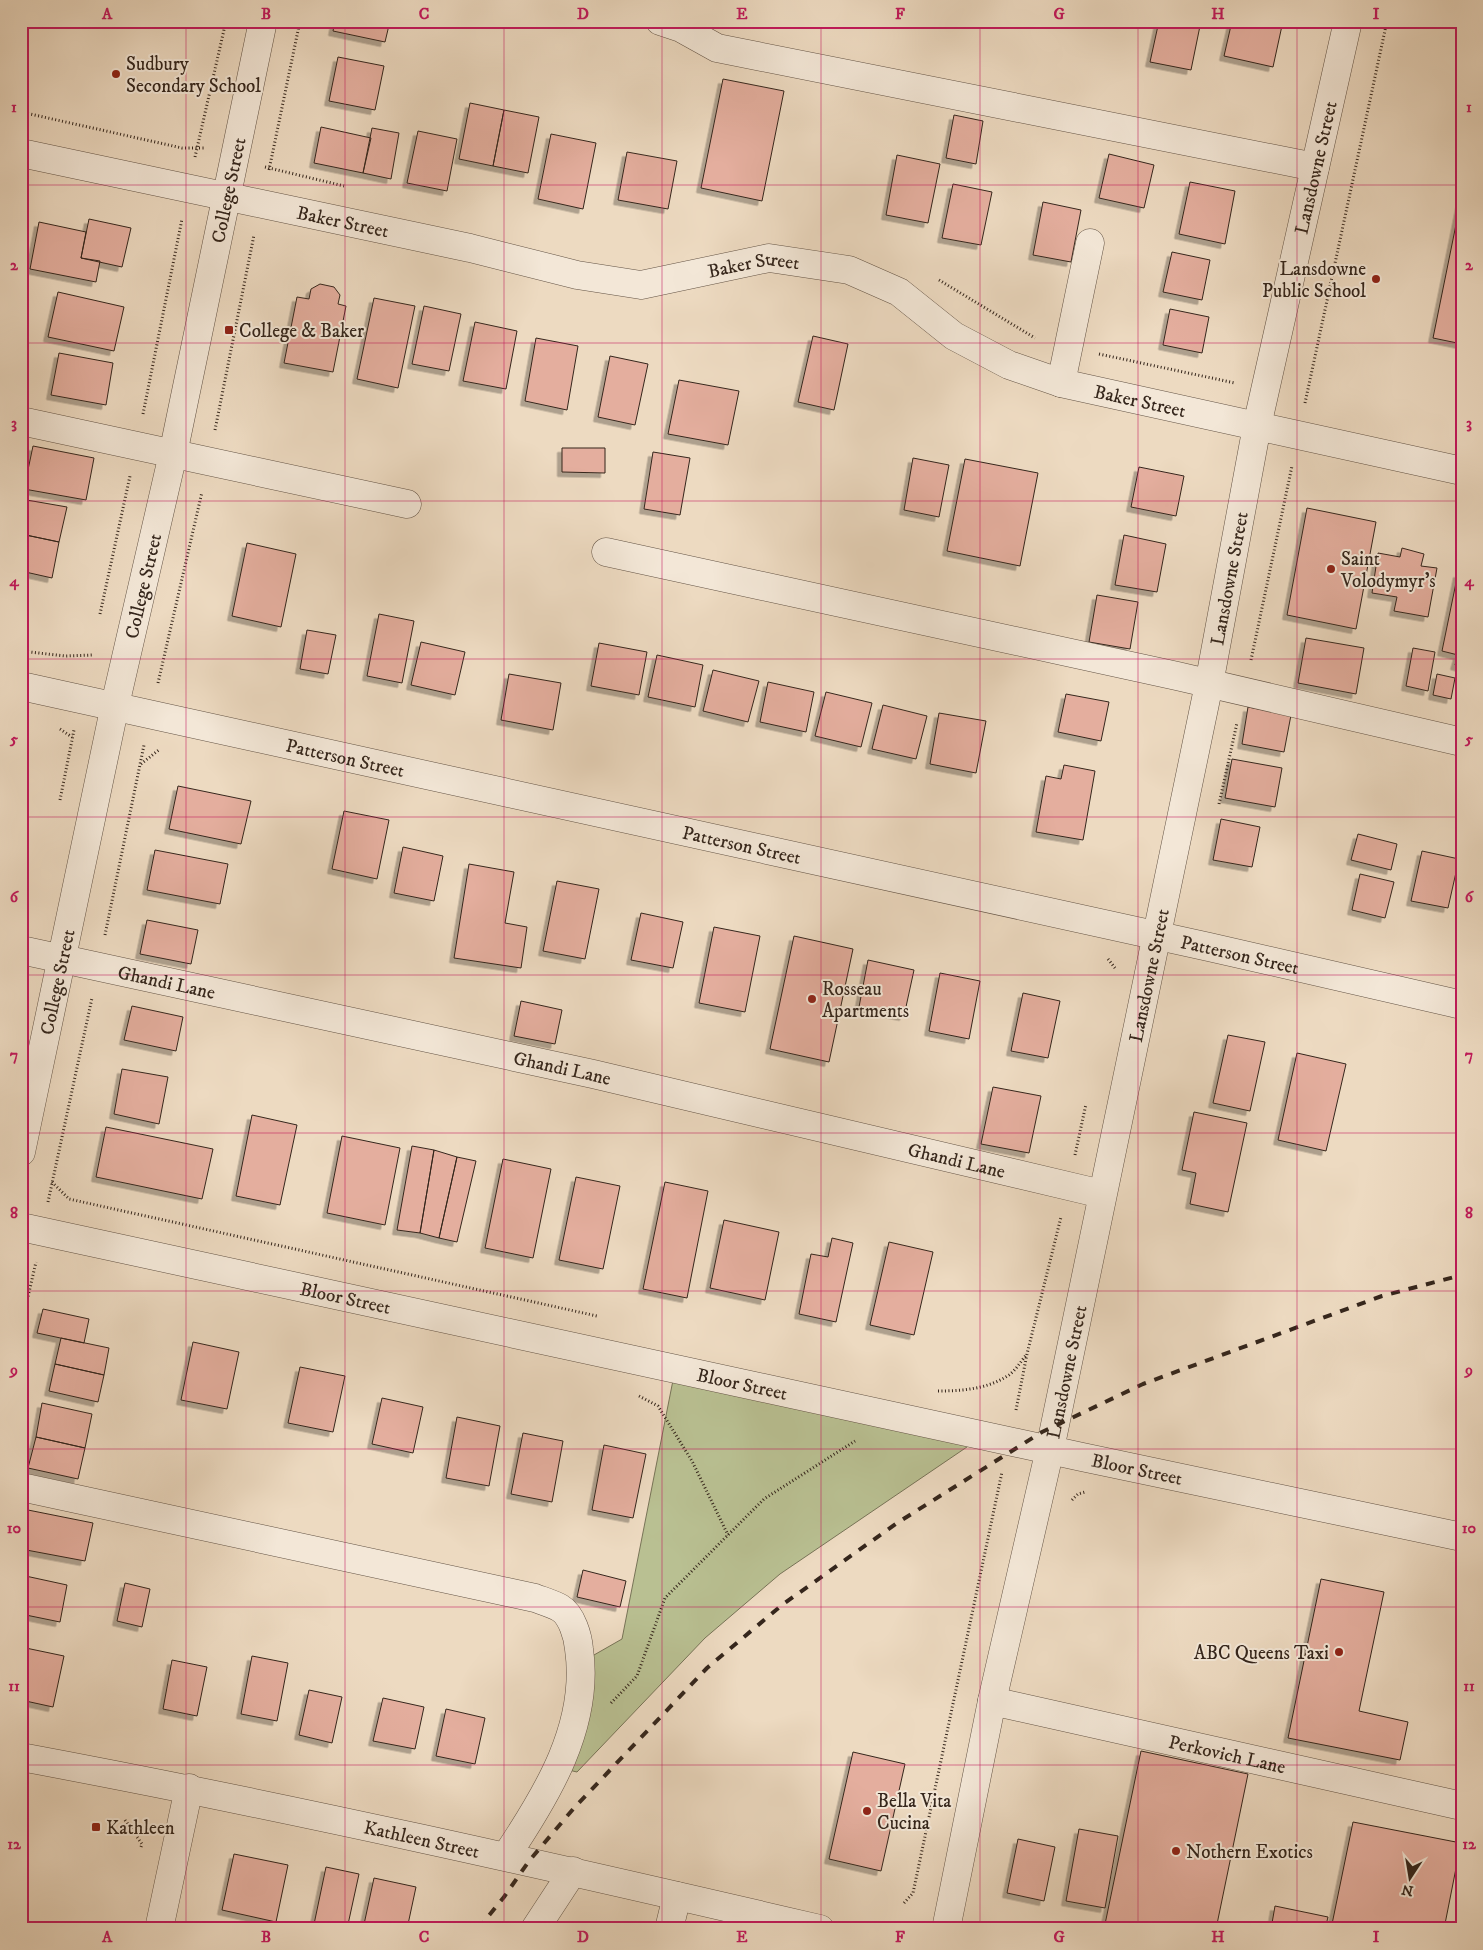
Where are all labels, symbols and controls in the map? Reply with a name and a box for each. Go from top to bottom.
text: A [101,4,113,24]
text: B [261,4,271,24]
text: C [419,4,429,24]
text: D [577,4,589,24]
text: E [736,4,748,24]
text: F [895,4,905,24]
text: G [1053,4,1065,24]
text: H [1211,4,1225,24]
text: I [1373,4,1380,24]
place label: Sudbury Secondary School [126,53,261,98]
marker: Sudbury Secondary School [110,68,122,80]
text: 1 [11,97,17,117]
text: 1 [1466,97,1472,117]
street label: Lansdowne Street [1290,99,1343,236]
street label: College Street [207,136,252,245]
street label: Baker Street [294,202,391,243]
street label: Baker Street [706,248,801,284]
text: 2 [10,255,19,275]
text: 2 [1465,255,1474,275]
place label: Lansdowne Public School [1262,258,1366,303]
marker: Lansdowne Public School [1370,273,1382,285]
place label: College & Baker [239,320,364,343]
marker: College & Baker [223,324,235,336]
street label: Baker Street [1092,381,1188,423]
text: 3 [11,413,17,433]
text: 3 [1466,413,1472,433]
street label: Lansdowne Street [1206,510,1254,647]
street label: College Street [121,531,167,641]
place label: Saint Volodymyr's [1340,548,1436,593]
marker: Saint Volodymyr's [1325,563,1337,575]
text: 4 [8,571,19,591]
text: 4 [1463,571,1474,591]
text: 5 [9,729,18,749]
text: 5 [1464,729,1473,749]
street label: Patterson Street [283,735,406,783]
street label: Patterson Street [680,822,803,870]
text: 6 [10,887,20,907]
text: 6 [1465,887,1475,907]
street label: Lansdowne Street [1125,907,1175,1044]
street label: College Street [36,927,81,1037]
street label: Patterson Street [1178,931,1301,980]
street label: Ghandi Lane [115,961,217,1005]
place label: Rosseau Apartments [822,978,909,1023]
marker: Rosseau Apartments [806,993,818,1005]
text: 7 [10,1045,18,1065]
text: 7 [1465,1045,1473,1065]
street label: Ghandi Lane [511,1047,613,1091]
street label: Ghandi Lane [905,1139,1007,1184]
text: 8 [10,1203,18,1223]
text: 8 [1465,1203,1473,1223]
street label: Bloor Street [298,1278,393,1320]
street label: Lansdowne Street [1042,1303,1093,1441]
text: 9 [9,1360,18,1380]
text: 9 [1464,1360,1473,1380]
street label: Bloor Street [694,1364,789,1406]
street label: Bloor Street [1089,1449,1184,1491]
text: 10 [7,1518,22,1538]
text: 10 [1462,1518,1477,1538]
place label: ABC Queens Taxi [1194,1642,1329,1665]
marker: ABC Queens Taxi [1333,1646,1345,1658]
text: 11 [8,1676,20,1696]
text: 11 [1463,1676,1475,1696]
street label: Perkovich Lane [1166,1731,1288,1779]
place label: Bella Vita Cucina [877,1790,951,1835]
marker: Bella Vita Cucina [861,1805,873,1817]
street label: Kathleen Street [361,1816,481,1864]
place label: Kathleen [106,1817,175,1840]
marker: Kathleen [90,1821,102,1833]
text: 12 [7,1834,22,1854]
text: 12 [1462,1834,1477,1854]
place label: Nothern Exotics [1186,1841,1313,1864]
marker: Nothern Exotics [1170,1845,1182,1857]
north arrow [1386,1852,1436,1902]
text: N [1400,1880,1415,1900]
text: A [101,1927,113,1947]
text: B [261,1927,271,1947]
text: C [419,1927,429,1947]
text: D [577,1927,589,1947]
text: E [736,1927,748,1947]
text: F [895,1927,905,1947]
text: G [1053,1927,1065,1947]
text: H [1211,1927,1225,1947]
text: I [1373,1927,1380,1947]

